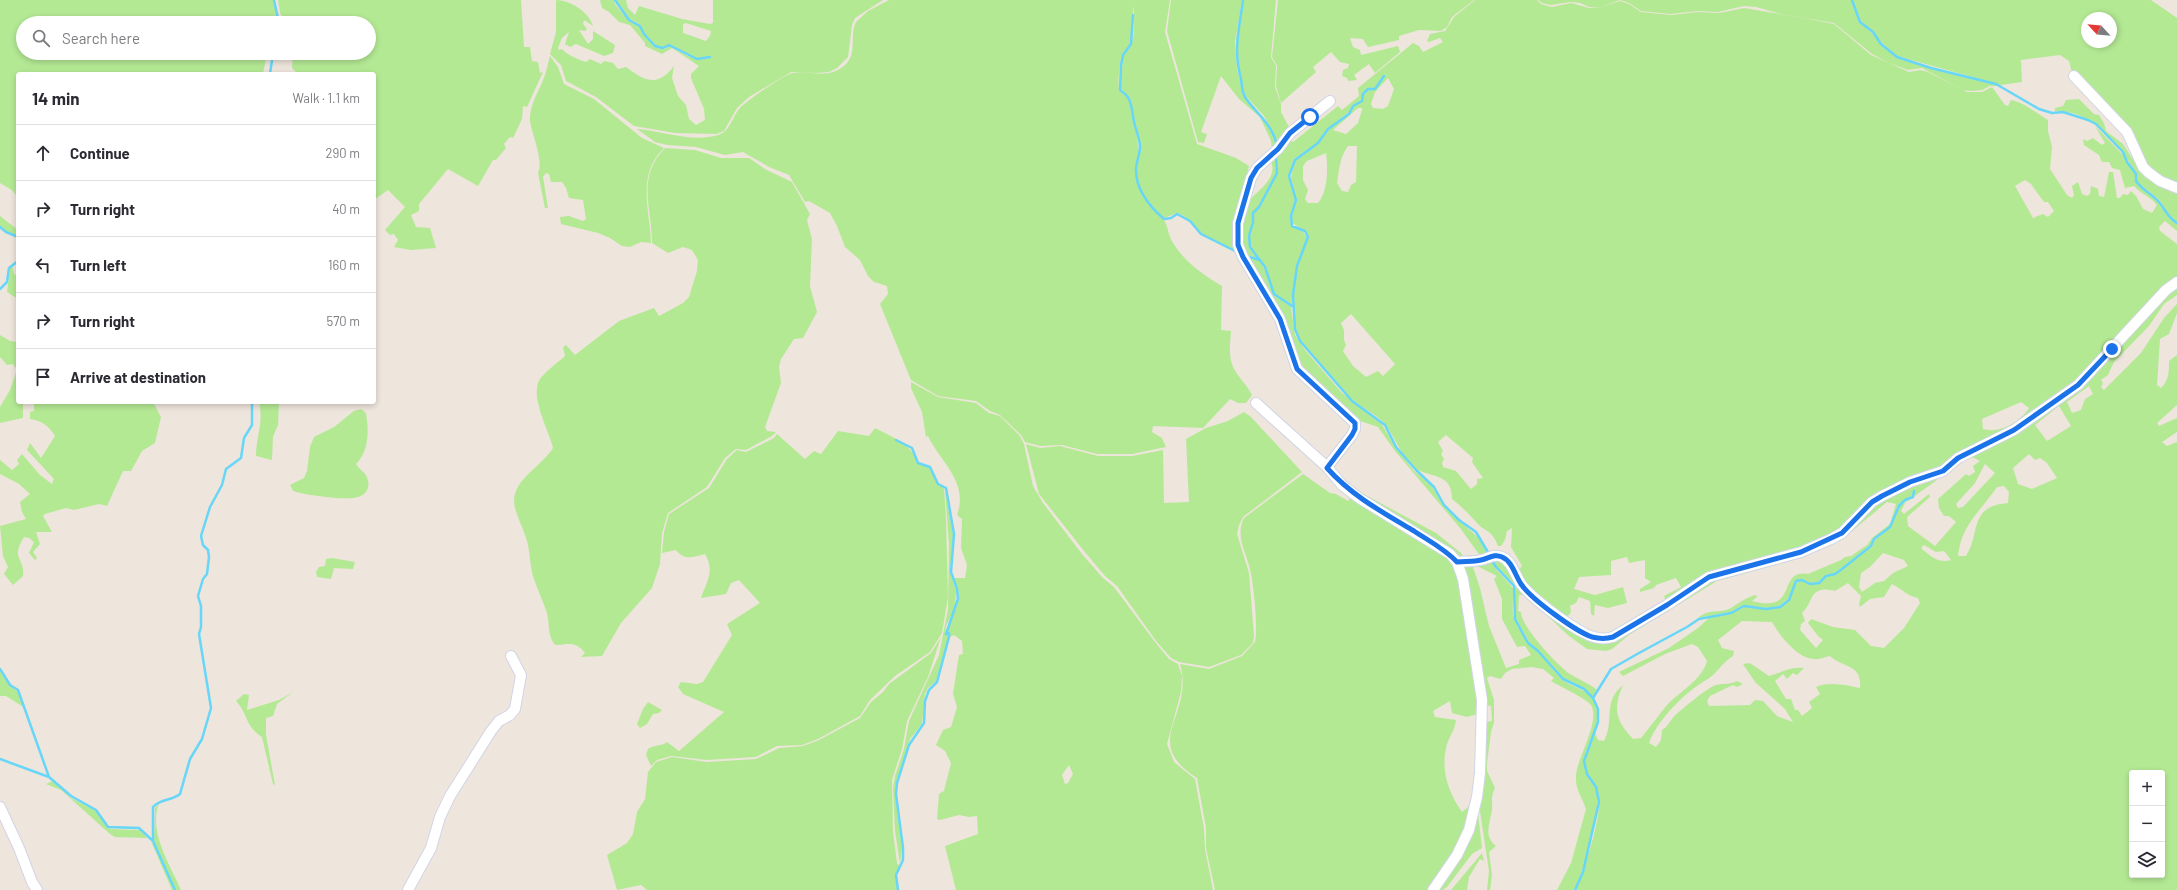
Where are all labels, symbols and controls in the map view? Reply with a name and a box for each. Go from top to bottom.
north arrow [2081,12,2117,48]
search box [16,16,376,60]
icon: search [30,27,52,49]
text: Search here [62,29,140,47]
text: 14 min [32,88,80,108]
text: Walk · 1.1 km [293,90,360,106]
route start [1301,108,1319,126]
icon: ahead [32,142,54,164]
text: Continue [70,144,130,162]
text: 290 m [326,145,360,161]
icon: right [32,198,54,220]
text: Turn right [70,200,135,218]
text: 40 m [332,201,360,217]
icon: left [32,254,54,276]
text: Turn left [70,256,126,274]
text: 160 m [328,257,360,273]
icon: right [32,310,54,332]
text: Turn right [70,312,135,330]
text: 570 m [326,313,360,329]
route end [2103,340,2121,358]
icon: arrive [32,366,54,388]
text: Arrive at destination [70,368,206,386]
map controls [2129,770,2165,878]
button: + [2129,770,2165,806]
button: − [2129,806,2165,842]
button: layers [2129,842,2165,878]

